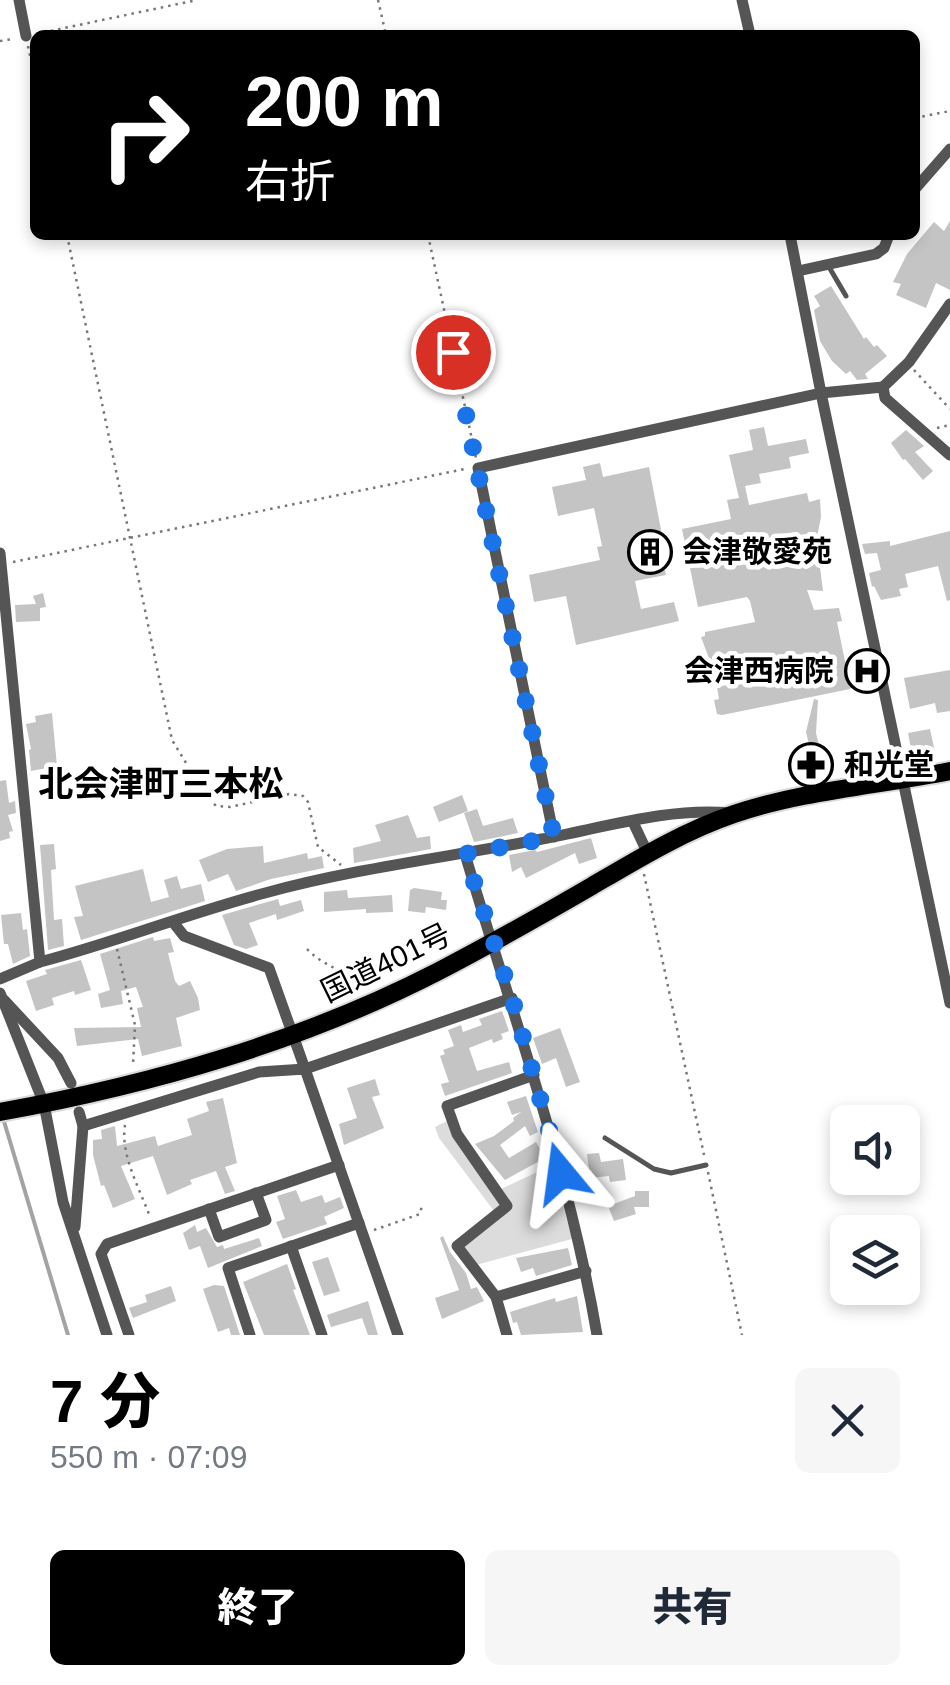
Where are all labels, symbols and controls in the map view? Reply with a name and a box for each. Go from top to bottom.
text: 200 m [245,63,443,141]
icon: right [80,70,210,200]
text: 右折 [245,156,335,207]
pin [411,310,496,395]
icon: arrive [426,325,481,380]
building icon: 会津敬愛苑 [627,529,673,575]
place label: 会津敬愛苑 [682,535,832,568]
hospital icon: 会津西病院 [844,648,890,694]
place label: 会津西病院 [684,654,834,687]
pharmacy icon: 和光堂 [788,742,834,788]
place label: 和光堂 [844,748,934,781]
district label: 北会津町三本松 [38,764,284,803]
street label: 国道401号 [316,917,456,1008]
map controls [830,1105,920,1305]
button: sound [830,1105,920,1195]
position arrow [509,1121,613,1225]
button: layers [830,1215,920,1305]
text: 7 分 [50,1368,160,1435]
button: close [795,1368,900,1473]
text: 550 m · 07:09 [50,1439,247,1475]
button: 終了 [50,1550,465,1665]
button: 共有 [485,1550,900,1665]

